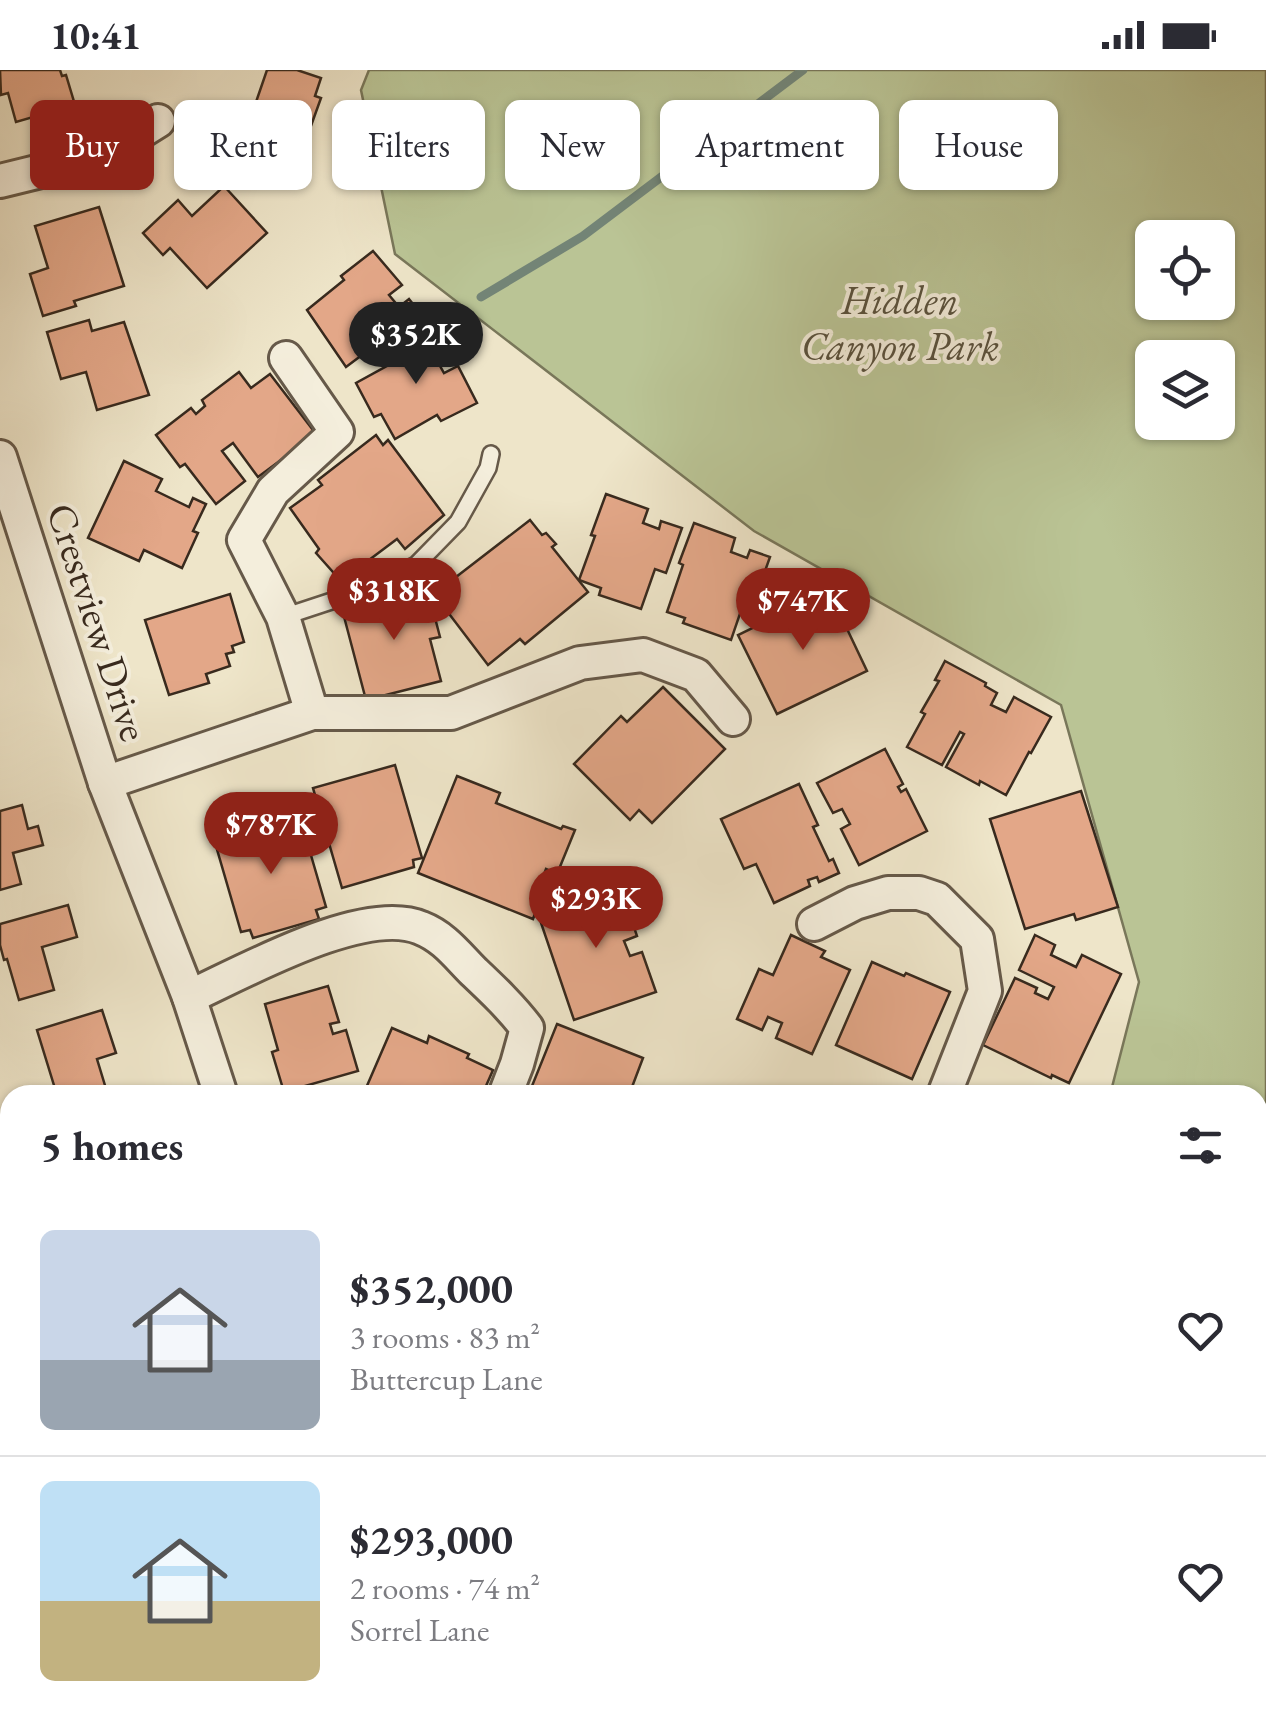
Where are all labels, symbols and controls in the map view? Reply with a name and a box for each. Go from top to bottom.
text: 10:41 [50,11,141,60]
chip: Buy [30,100,154,190]
chip: Rent [174,100,312,190]
chip: Filters [332,100,485,190]
chip: New [505,100,640,190]
chip: Apartment [660,100,879,190]
chip: House [899,100,1058,190]
map controls [1135,220,1235,440]
button: locate [1135,220,1235,320]
park label: Hidden Canyon Park [801,274,999,372]
pin: $352K [346,302,486,387]
text: $352K [371,313,461,355]
button: layers [1135,340,1235,440]
street label: Crestview Drive [35,497,161,747]
pin: $318K [324,558,464,643]
pin: $747K [733,568,873,653]
text: $318K [349,569,439,611]
text: $747K [758,579,848,621]
pin: $787K [201,792,341,877]
text: $787K [226,803,316,845]
pin: $293K [526,866,666,951]
text: $293K [551,877,641,919]
text: 5 homes [40,1118,183,1173]
icon: filters [1173,1118,1228,1173]
text: $352,000 [350,1261,513,1316]
icon: home [120,1270,240,1390]
icon: heart [1173,1303,1228,1358]
text: 3 rooms · 83 m² [350,1316,540,1358]
text: Buttercup Lane [350,1358,543,1400]
text: $293,000 [350,1512,513,1567]
icon: home [120,1521,240,1641]
icon: heart [1173,1554,1228,1609]
text: 2 rooms · 74 m² [350,1567,540,1609]
text: Sorrel Lane [350,1609,490,1651]

